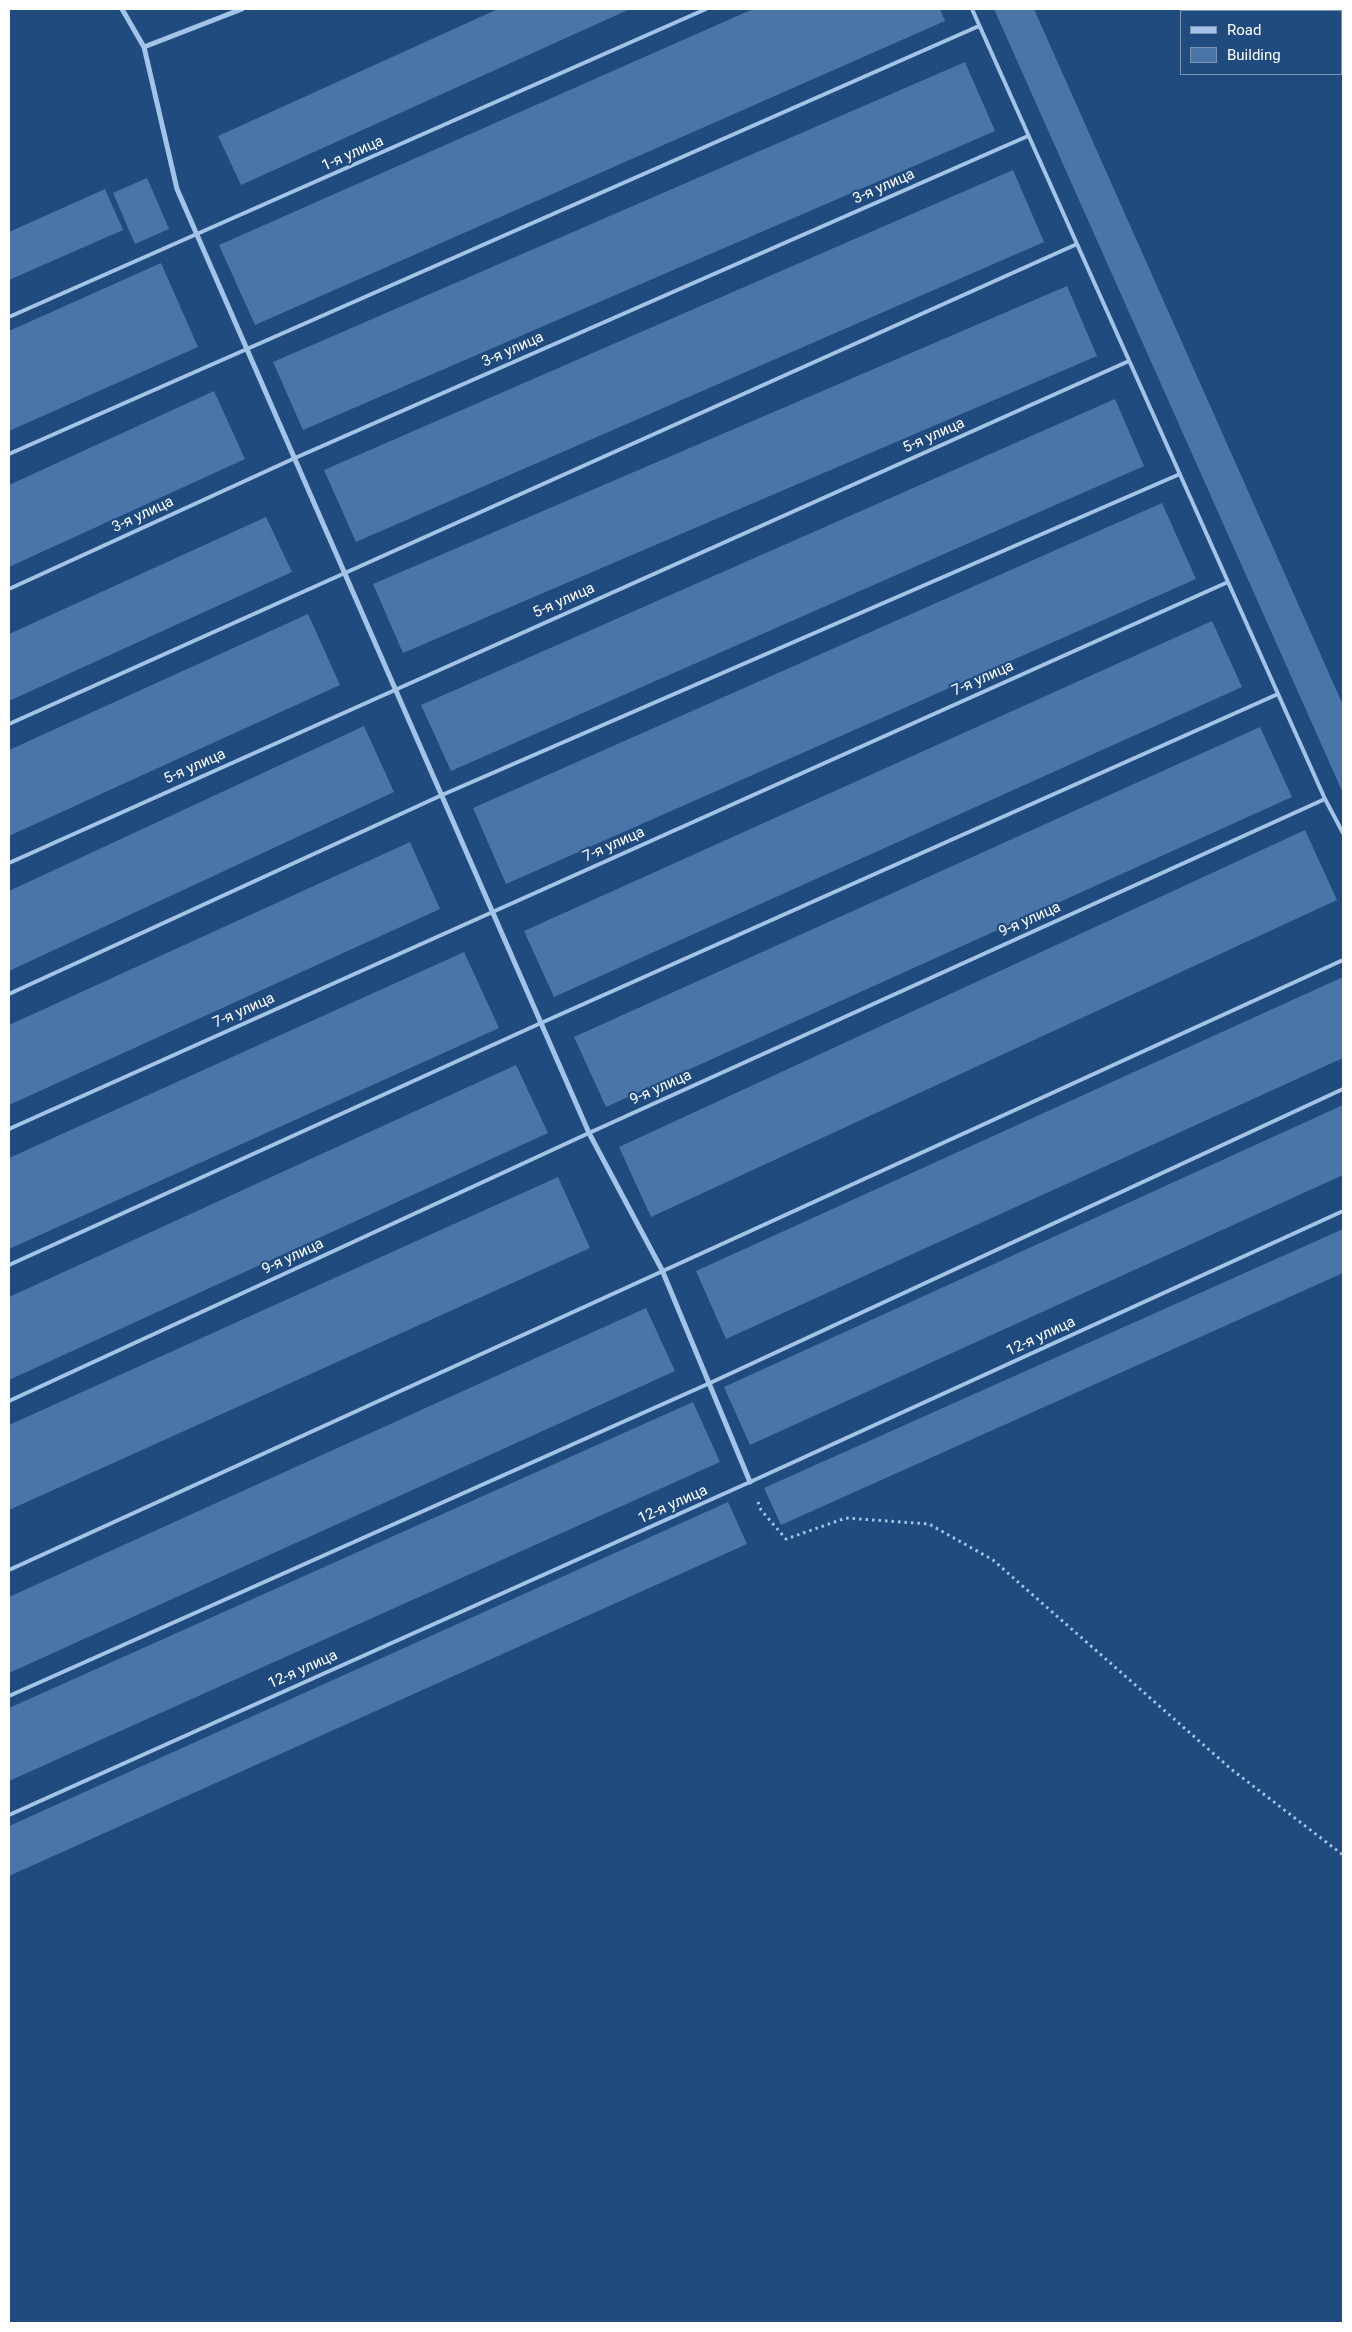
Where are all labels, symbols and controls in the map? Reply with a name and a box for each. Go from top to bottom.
legend [1180,10,1342,75]
text: Road [1227,21,1261,39]
text: Building [1227,46,1281,64]
street label: 1-я улица [319,132,387,176]
street label: 3-я улица [850,165,918,209]
street label: 3-я улица [479,328,547,372]
street label: 5-я улица [900,414,968,458]
street label: 3-я улица [109,493,177,537]
street label: 5-я улица [530,579,598,623]
street label: 7-я улица [949,657,1017,701]
street label: 5-я улица [161,745,229,789]
street label: 7-я улица [580,823,648,867]
street label: 9-я улица [996,898,1064,942]
street label: 7-я улица [210,989,278,1033]
street label: 9-я улица [627,1066,695,1110]
street label: 9-я улица [259,1235,327,1279]
street label: 12-я улица [1004,1313,1078,1361]
street label: 12-я улица [635,1482,711,1528]
street label: 12-я улица [265,1647,341,1693]

